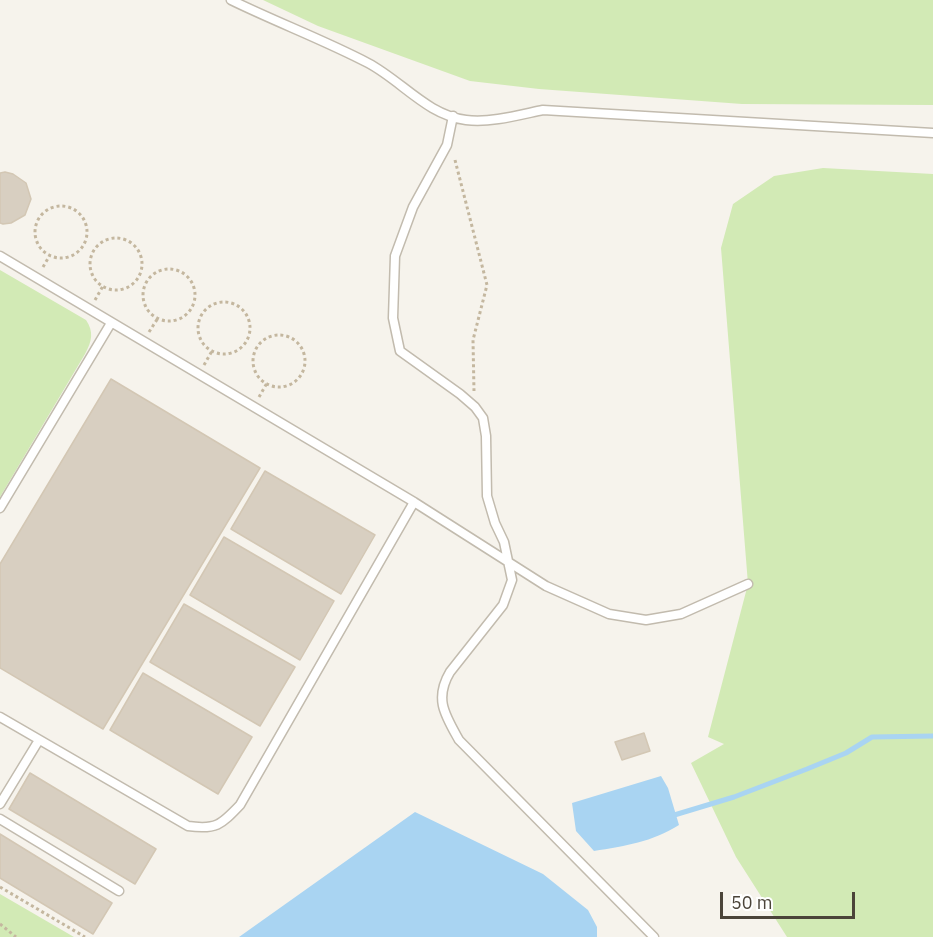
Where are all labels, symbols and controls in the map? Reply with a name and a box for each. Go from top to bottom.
scale bar [723,880,858,918]
text: 50 m [731,891,773,914]

